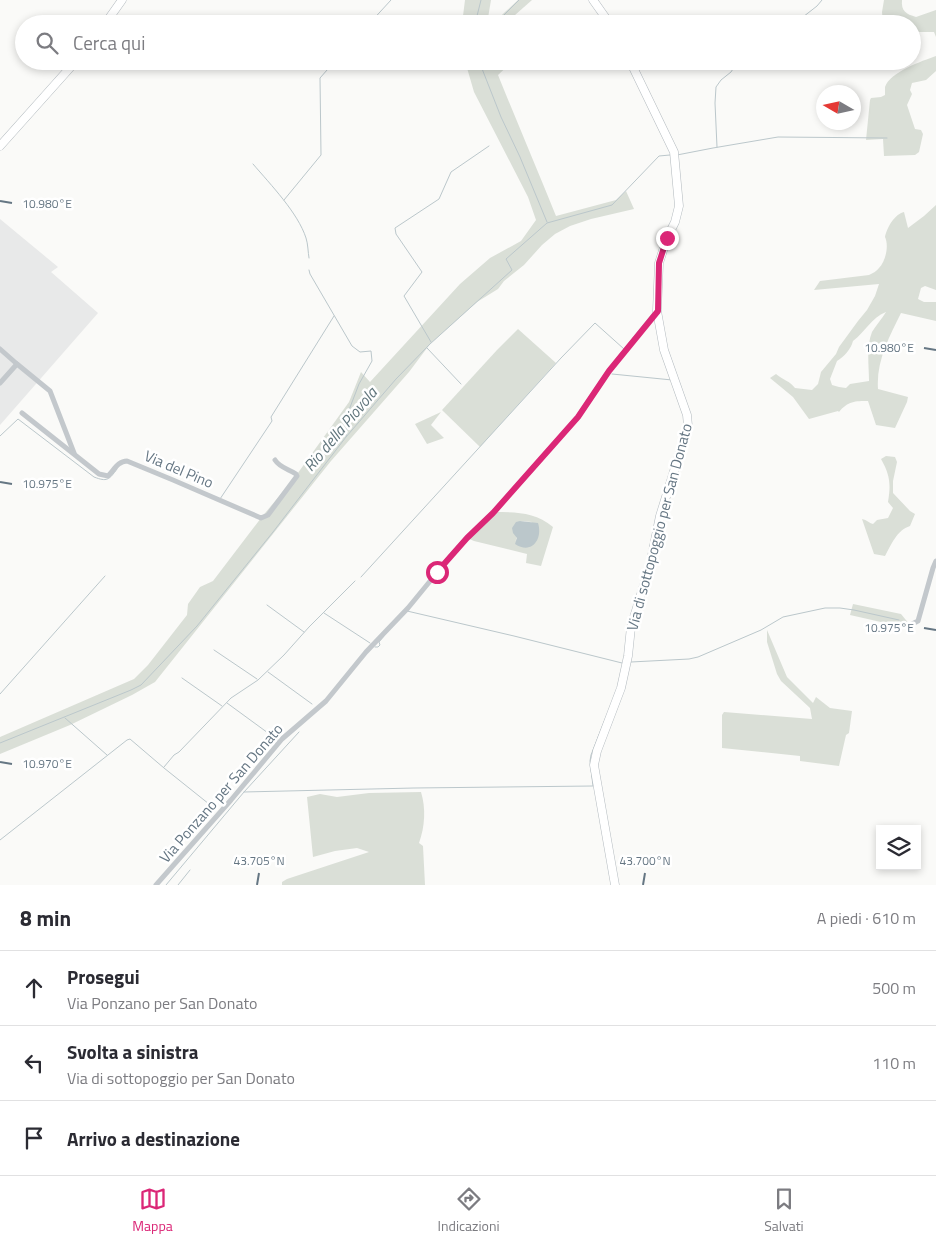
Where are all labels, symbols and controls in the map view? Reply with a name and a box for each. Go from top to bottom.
search box [15,15,921,70]
text: Cerca qui [73,28,145,57]
icon: search [33,29,61,57]
north arrow [816,85,861,130]
text: 10.980°E [22,194,72,213]
route end [656,227,679,250]
text: 10.980°E [864,338,914,357]
water label: Rio della Piovola [297,381,383,476]
street label: Via di sottopoggio per San Donato [620,421,698,633]
street label: Via del Pino [141,444,217,494]
text: 10.975°E [22,474,72,493]
route start [426,561,449,584]
text: 10.975°E [864,618,914,637]
street label: Via Ponzano per San Donato [154,718,288,868]
text: 10.970°E [22,754,72,773]
map controls [876,825,921,870]
button: layers [876,825,921,870]
text: 43.705°N [233,851,285,870]
text: 43.700°N [619,851,671,870]
text: 8 min [20,902,71,934]
text: A piedi · 610 m [817,906,916,930]
text: Prosegui [67,962,140,991]
icon: ahead [20,974,48,1002]
text: 500 m [872,976,916,1000]
text: Via Ponzano per San Donato [67,991,257,1015]
text: Svolta a sinistra [67,1037,198,1066]
icon: left [20,1049,48,1077]
text: 110 m [872,1051,916,1075]
text: Via di sottopoggio per San Donato [67,1066,295,1090]
icon: arrive [20,1124,48,1152]
text: Arrivo a destinazione [67,1124,240,1153]
tab: Mappa [132,1185,173,1236]
tab: Indicazioni [438,1185,500,1236]
tab: Salvati [764,1185,804,1236]

